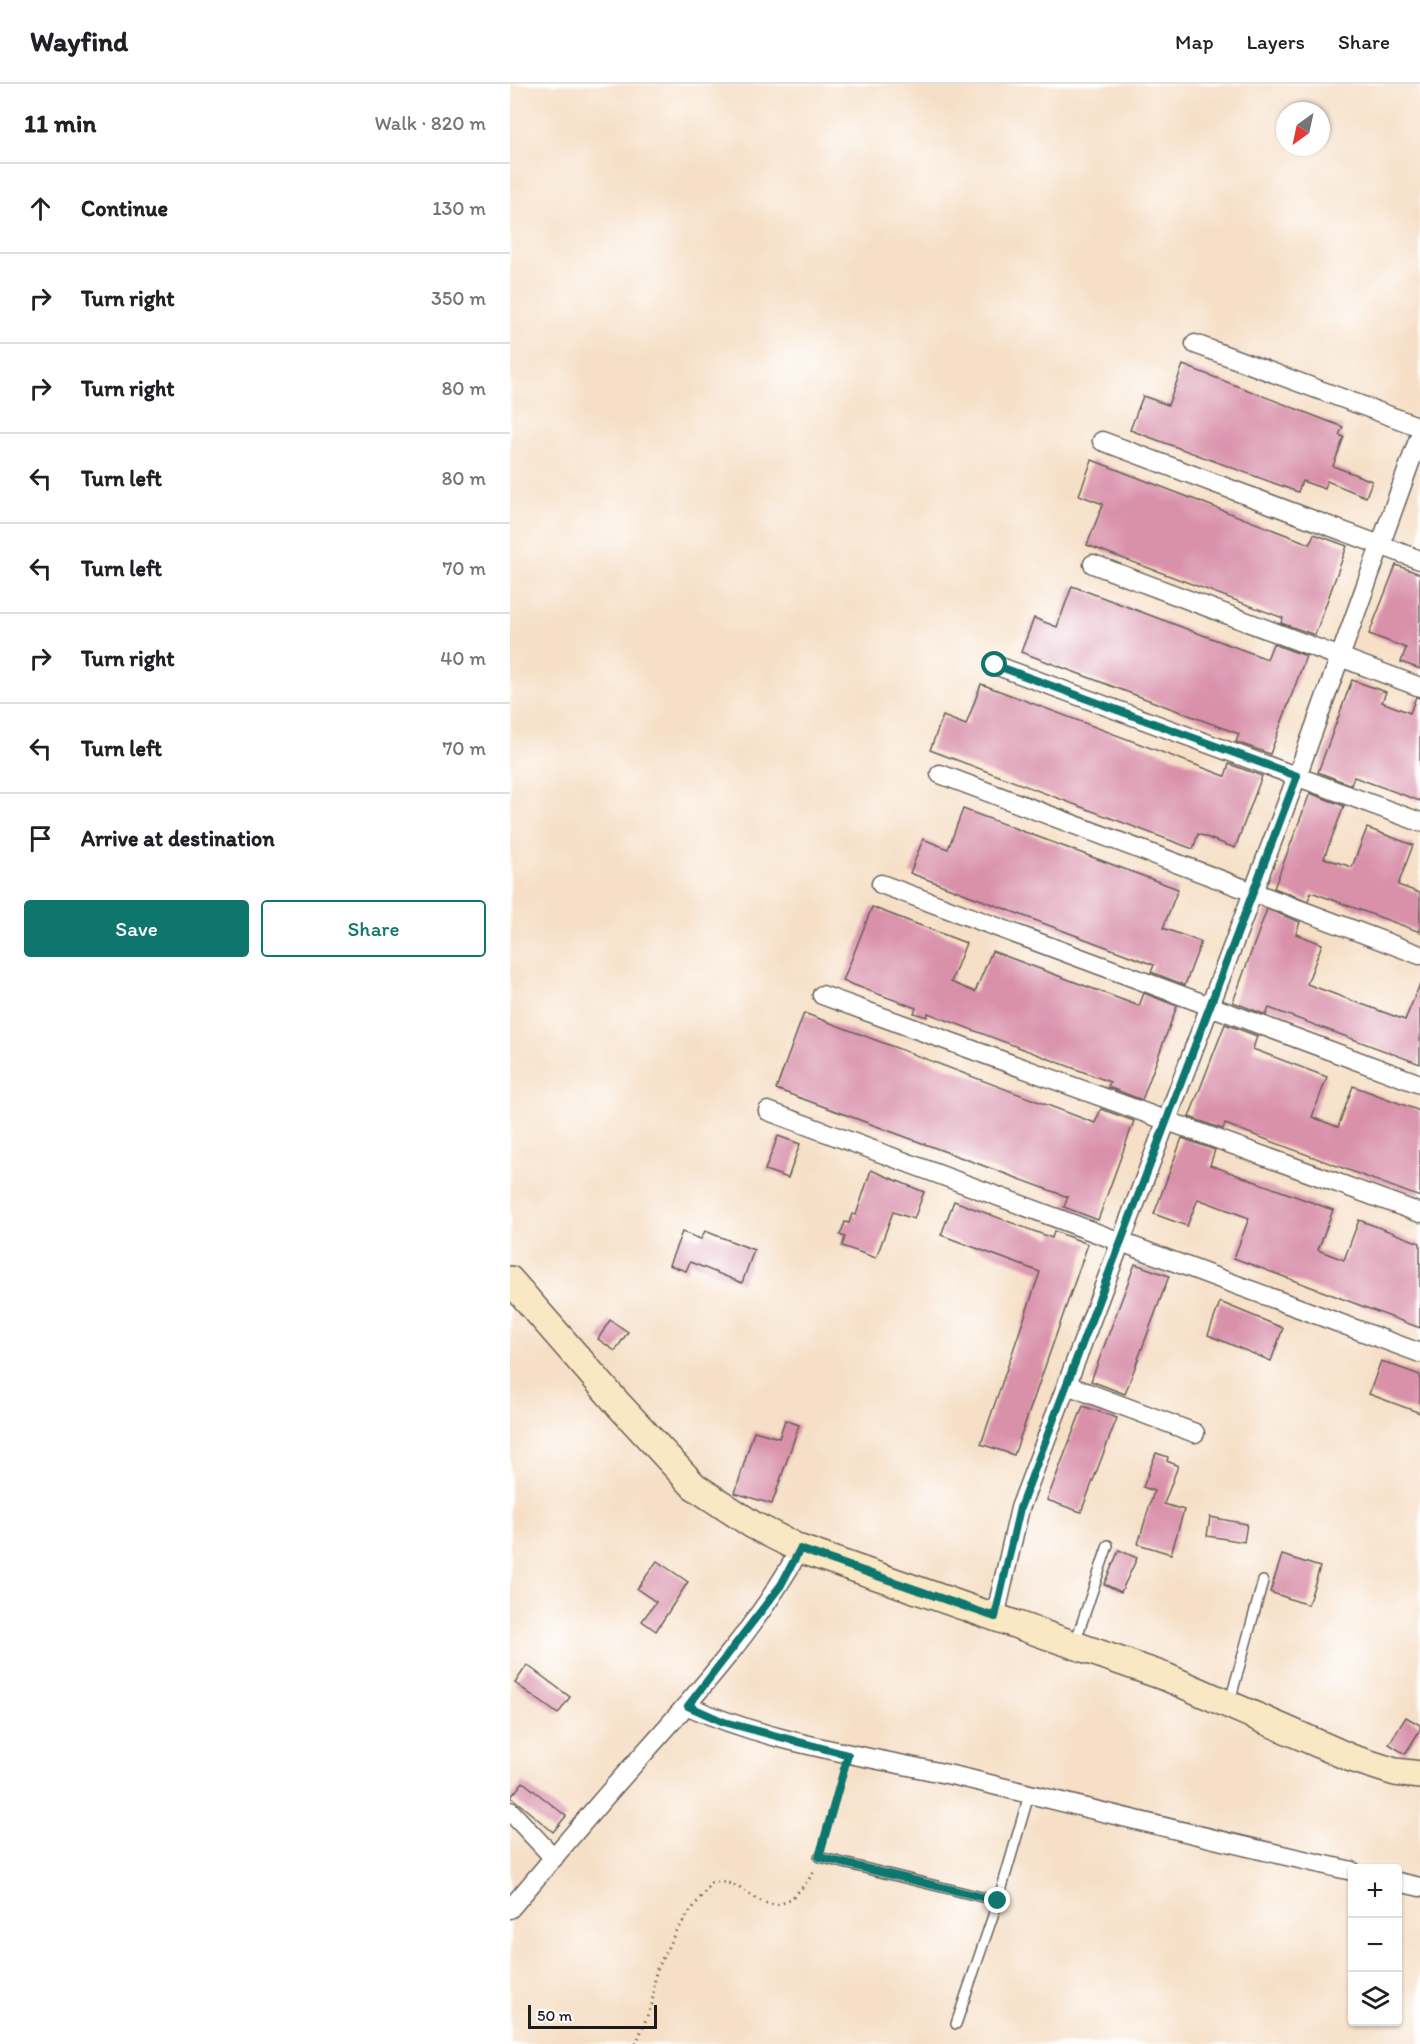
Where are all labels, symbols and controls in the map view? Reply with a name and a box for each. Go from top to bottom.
text: Wayfind [30,24,128,58]
text: Map [1175,29,1214,54]
text: Layers [1247,29,1305,54]
text: Share [1338,29,1390,54]
north arrow [1276,102,1330,156]
text: 11 min [24,107,96,139]
text: Walk · 820 m [374,111,486,135]
icon: ahead [24,192,57,225]
text: Continue [81,195,168,222]
text: 130 m [432,196,486,220]
icon: right [24,282,57,315]
text: Turn right [81,285,175,312]
text: 350 m [431,286,486,310]
icon: right [24,372,57,405]
text: Turn right [81,375,175,402]
text: 80 m [441,376,486,400]
icon: left [24,462,57,495]
text: Turn left [81,465,162,492]
text: 80 m [441,466,486,490]
icon: left [24,552,57,585]
text: Turn left [81,555,162,582]
text: 70 m [442,556,486,580]
icon: right [24,642,57,675]
text: Turn right [81,645,175,672]
text: 40 m [440,646,486,670]
route start [981,651,1007,677]
icon: left [24,732,57,765]
text: Turn left [81,735,162,762]
text: 70 m [442,736,486,760]
icon: arrive [24,822,57,855]
text: Arrive at destination [81,825,275,852]
button: Save [24,900,249,957]
button: Share [261,900,486,957]
map controls [1348,1864,1402,2026]
button: + [1348,1864,1402,1918]
route end [984,1887,1010,1913]
button: − [1348,1918,1402,1972]
button: layers [1348,1972,1402,2026]
scale bar [528,2002,657,2030]
text: 50 m [537,2006,572,2025]

